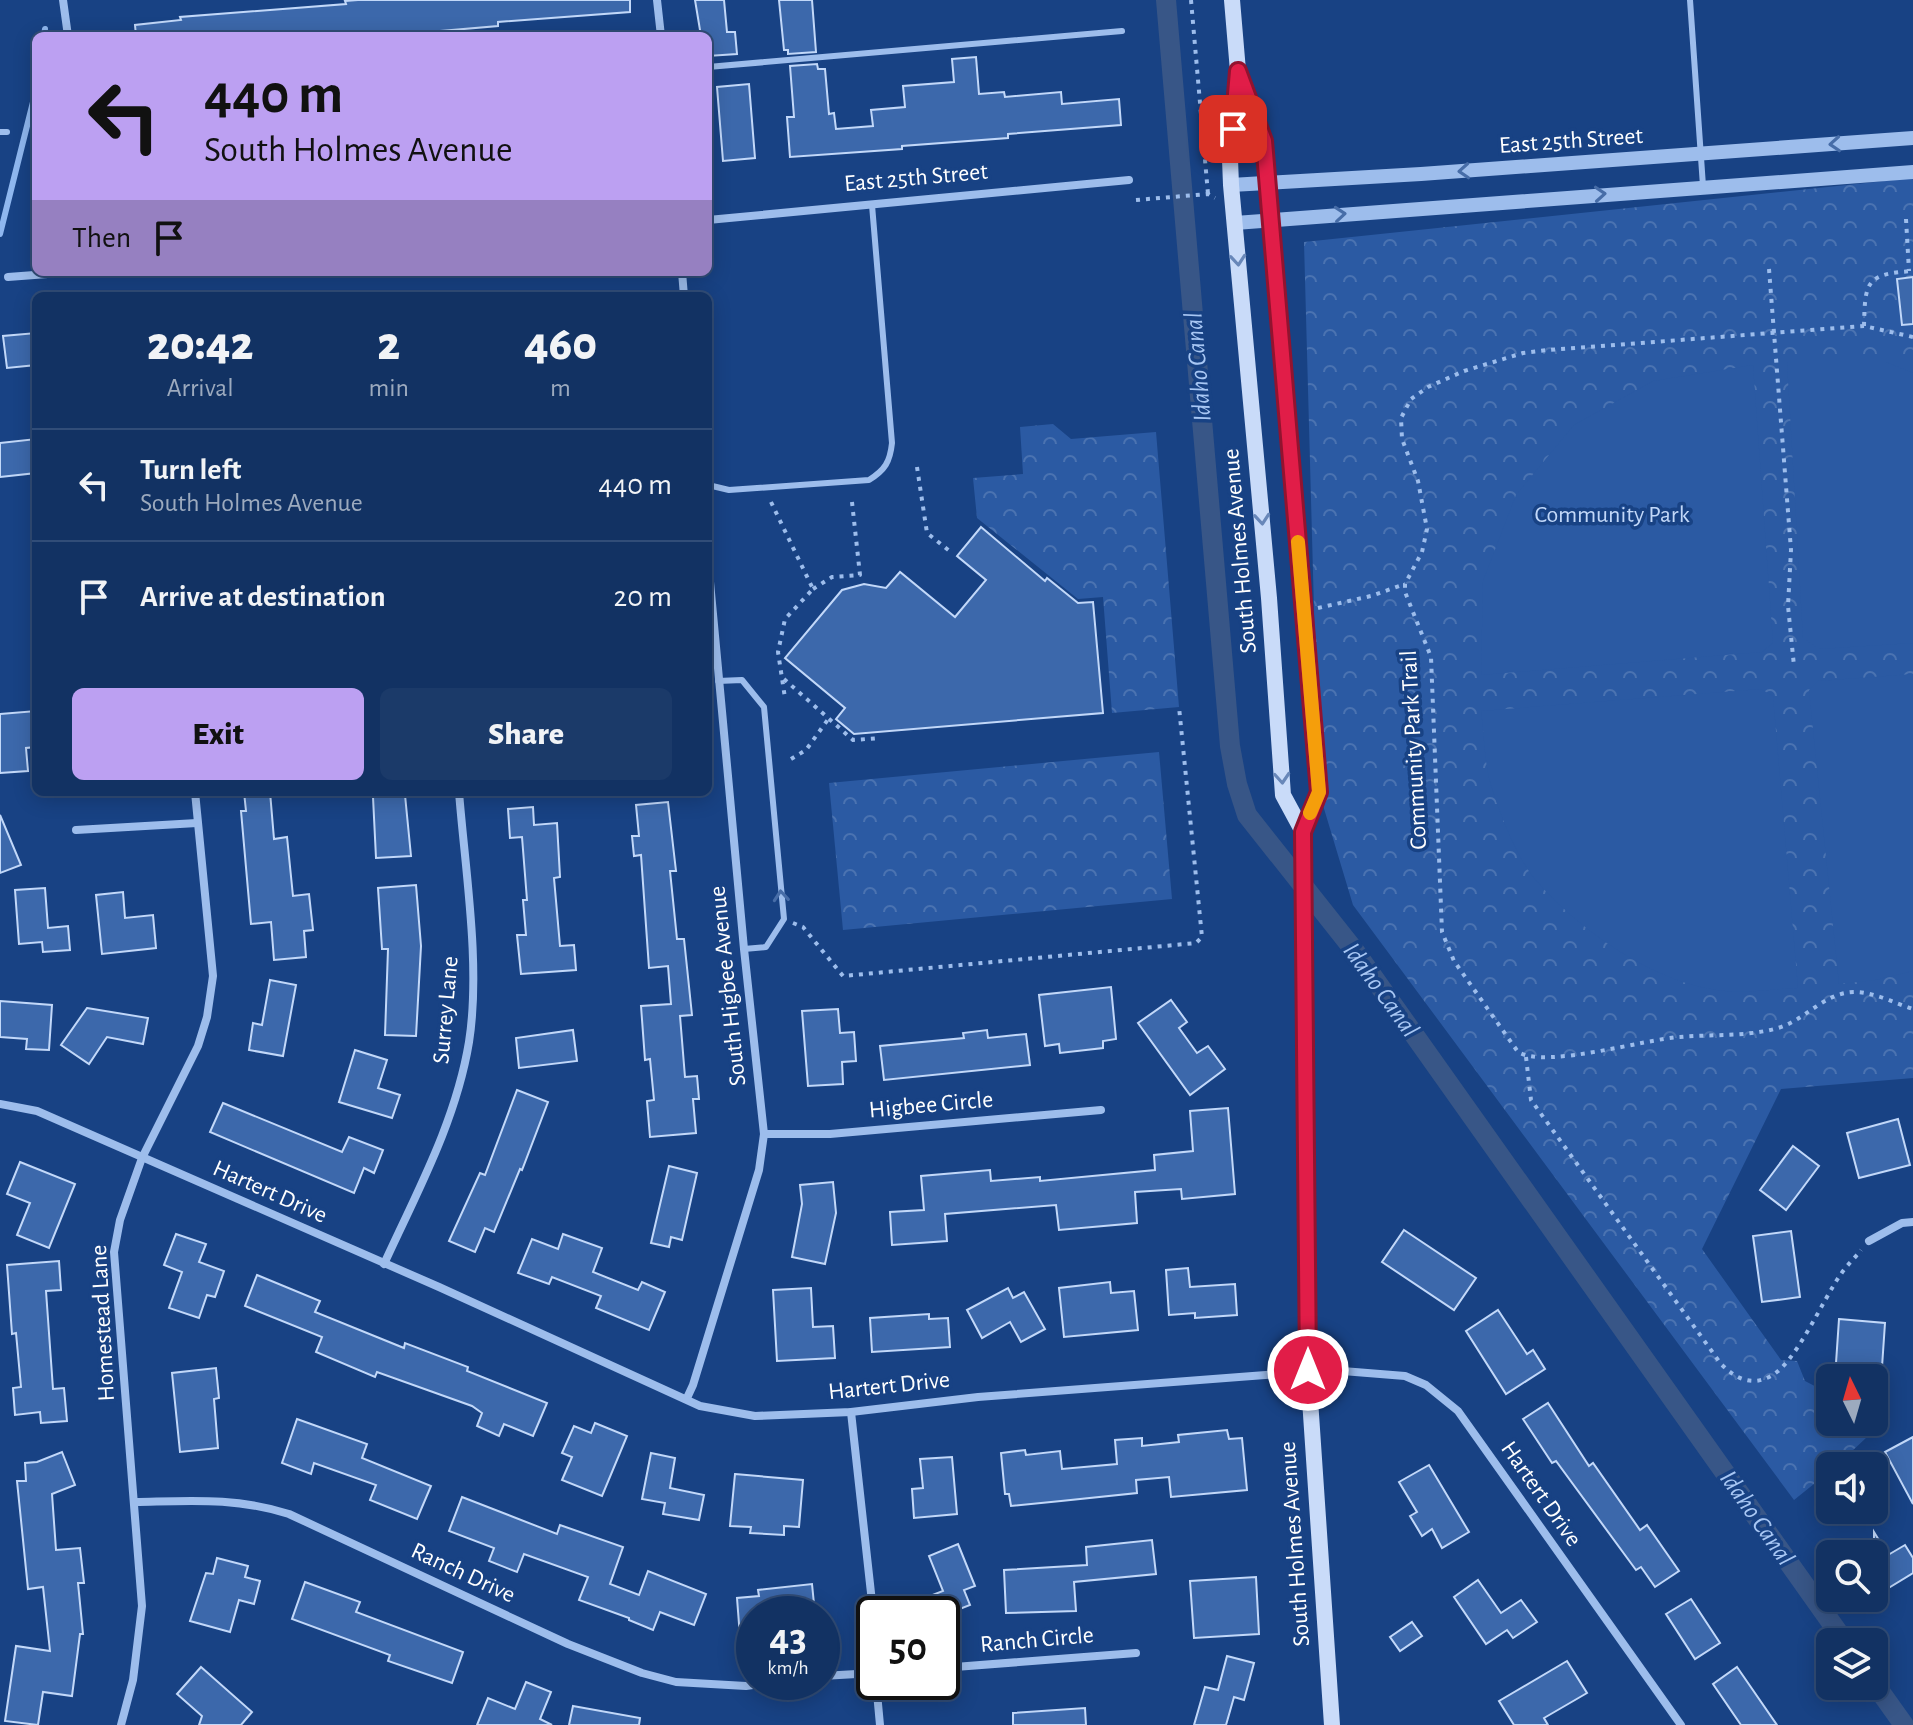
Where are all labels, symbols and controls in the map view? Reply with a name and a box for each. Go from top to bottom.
icon: left [72,64,176,168]
text: 440 m [204,67,343,123]
pin [1199,95,1267,163]
icon: arrive [1211,107,1255,151]
street label: East 25th Street [1498,124,1644,158]
text: South Holmes Avenue [204,132,513,168]
one-way arrow [1828,135,1841,152]
street label: East 25th Street [843,160,989,196]
one-way arrow [1457,162,1470,179]
one-way arrow [1594,186,1607,203]
one-way arrow [1334,206,1347,223]
icon: arrive [147,216,191,260]
text: Then [72,223,131,253]
one-way arrow [1229,254,1246,267]
water label: Idaho Canal [1180,311,1216,423]
text: 20:42 [147,321,253,369]
text: 2 [377,321,400,369]
text: 460 [524,321,597,369]
text: Arrival [167,375,234,401]
text: min [368,375,409,401]
text: m [550,375,571,401]
street label: South Holmes Avenue [1219,448,1261,654]
text: Turn left [140,455,241,485]
icon: left [72,463,116,507]
text: 440 m [598,470,672,500]
text: South Holmes Avenue [140,490,363,516]
park label: Community Park [1534,503,1690,527]
one-way arrow [1253,513,1270,526]
icon: arrive [72,575,116,619]
text: Arrive at destination [140,582,386,612]
text: 20 m [614,582,672,612]
street label: Community Park Trail [1397,650,1431,850]
button: Exit [72,688,364,780]
button: Share [380,688,672,780]
one-way arrow [1273,772,1290,785]
street label: South Higbee Avenue [706,885,750,1087]
one-way arrow [773,889,790,902]
water label: Idaho Canal [1338,938,1424,1042]
street label: Surrey Lane [429,955,463,1065]
street label: Higbee Circle [868,1088,994,1122]
street label: Hartert Drive [209,1156,331,1228]
street label: Homestead Lane [87,1244,119,1402]
position arrow [1266,1328,1350,1412]
north arrow [1816,1364,1888,1436]
map controls [1816,1364,1888,1700]
street label: Hartert Drive [827,1368,951,1404]
street label: Hartert Drive [1496,1437,1586,1551]
street label: South Holmes Avenue [1276,1441,1314,1647]
button: sound [1816,1452,1888,1524]
water label: Idaho Canal [1715,1466,1799,1570]
street label: Ranch Drive [407,1539,519,1607]
button: search [1816,1540,1888,1612]
speed limit sign: 50 [856,1596,960,1700]
text: 43 [769,1618,807,1658]
street label: Ranch Circle [979,1623,1095,1657]
button: layers [1816,1628,1888,1700]
text: km/h [767,1658,809,1678]

